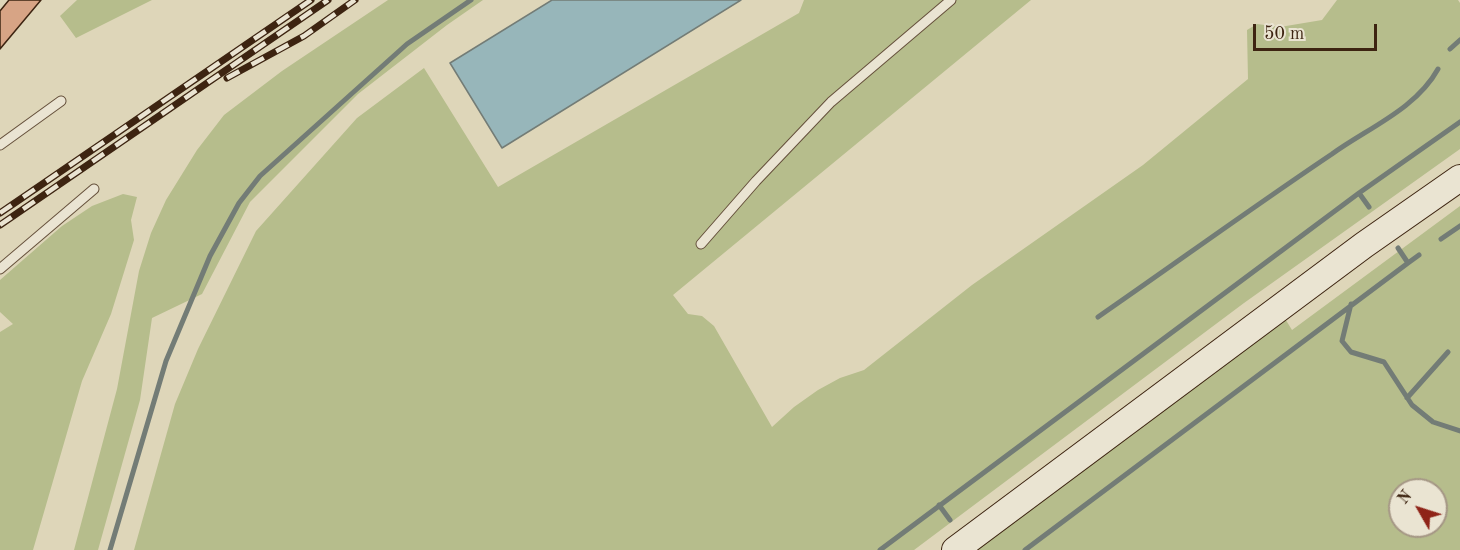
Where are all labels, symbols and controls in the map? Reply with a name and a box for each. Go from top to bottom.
scale bar [1256,12,1380,50]
text: 50 m [1264,25,1304,43]
north arrow [1388,478,1448,538]
text: N [1395,488,1416,508]

